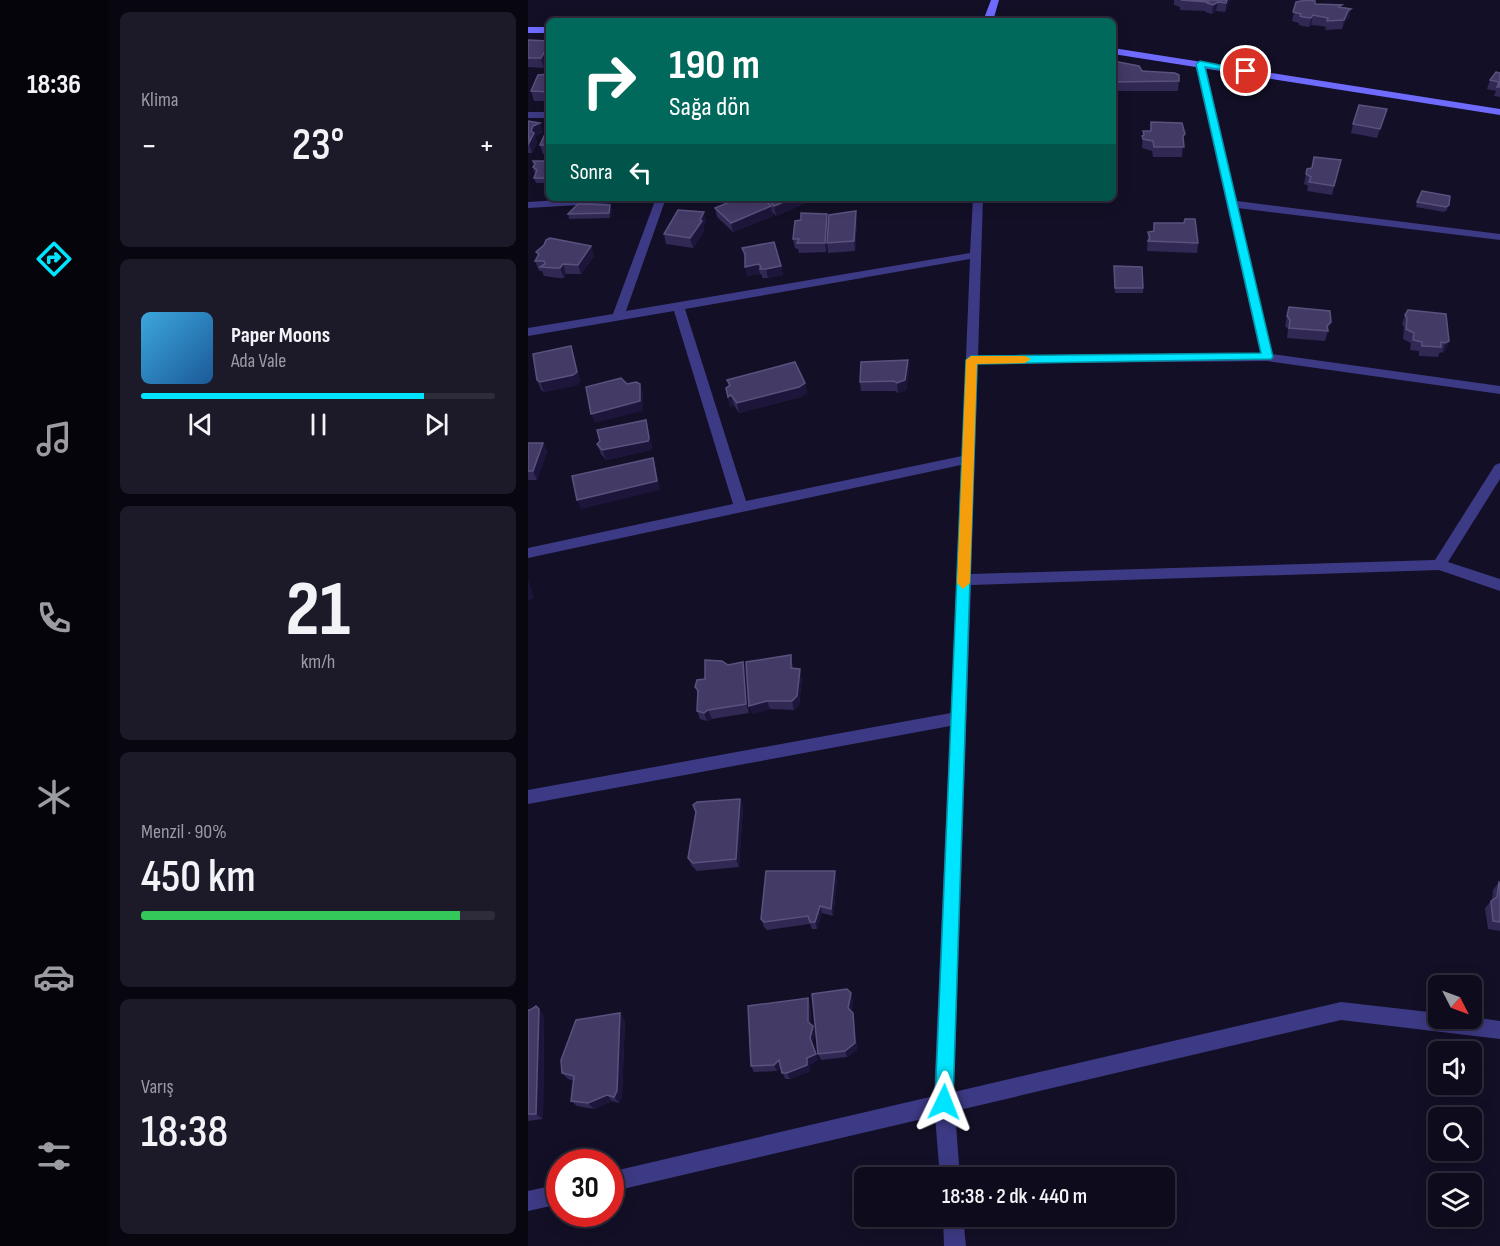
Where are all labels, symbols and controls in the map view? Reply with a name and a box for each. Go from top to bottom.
text: 190 m [669,40,760,91]
icon: right [570,42,648,120]
pin [1220,45,1271,96]
icon: arrive [1229,54,1262,87]
text: 18:36 [27,69,81,101]
text: Klima [141,88,179,112]
text: Sağa dön [669,91,750,123]
text: 23° [292,118,344,173]
text: − [141,126,157,166]
text: + [479,126,495,166]
icon: left [624,156,657,189]
text: Sonra [570,159,612,186]
icon: directions [33,238,75,280]
text: Paper Moons [231,322,330,349]
text: Ada Vale [231,349,286,373]
icon: previous [184,408,217,441]
icon: pause [302,408,335,441]
icon: next [420,408,453,441]
icon: music [33,418,75,460]
text: 21 [286,564,350,657]
icon: phone [33,597,75,639]
text: km/h [301,650,335,674]
icon: climate [33,776,75,818]
text: Menzil · 90% [141,820,227,844]
text: 450 km [141,850,256,905]
icon: car [33,956,75,998]
north arrow [1428,975,1482,1029]
map controls [1428,975,1482,1227]
button: sound [1428,1041,1482,1095]
position arrow [912,1070,976,1134]
text: Varış [141,1075,174,1099]
text: 18:38 [141,1105,228,1160]
button: search [1428,1107,1482,1161]
icon: filters [33,1135,75,1177]
speed limit sign: 30 [546,1149,624,1227]
button: layers [1428,1173,1482,1227]
text: 18:38 · 2 dk · 440 m [942,1183,1087,1210]

